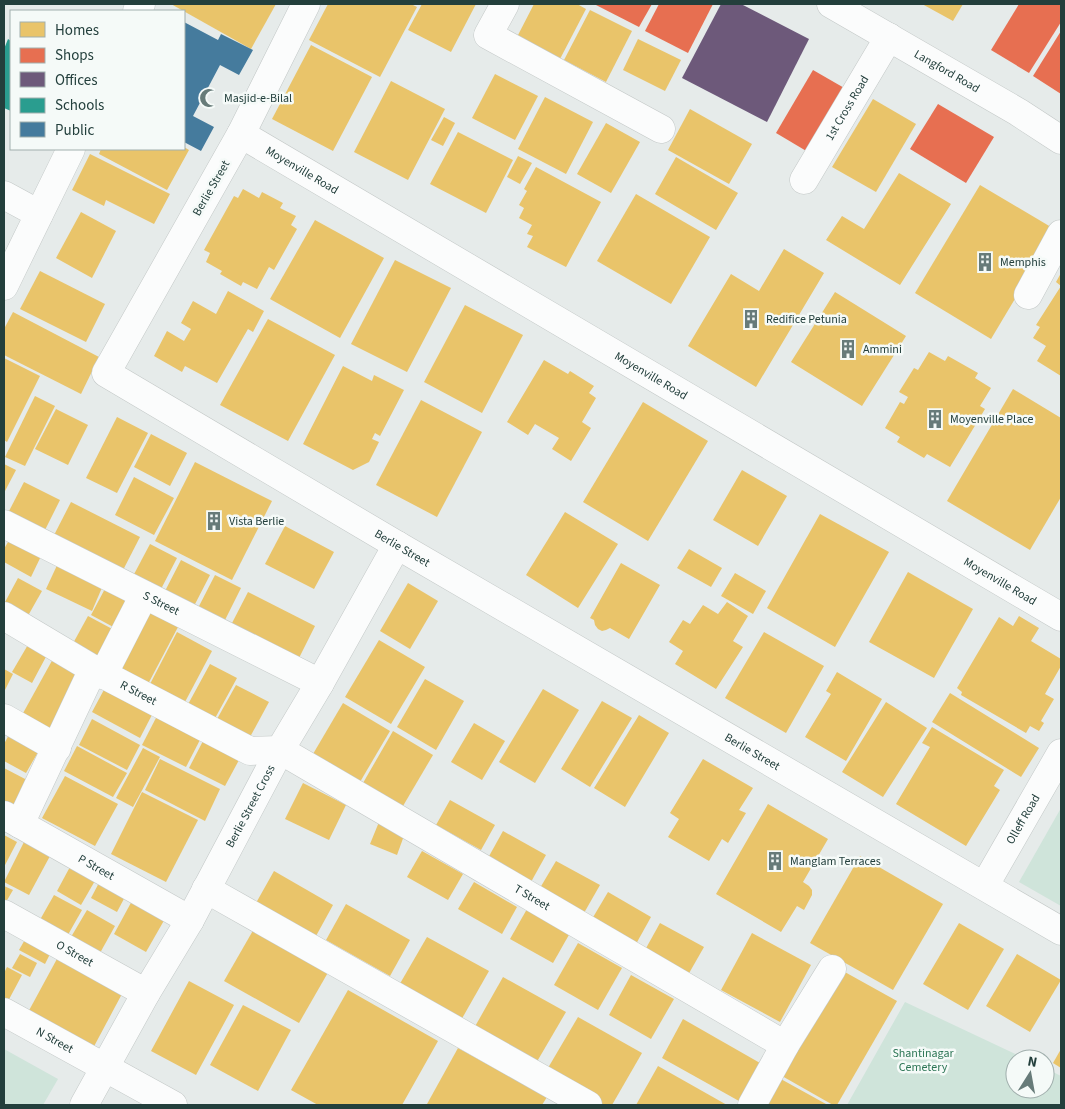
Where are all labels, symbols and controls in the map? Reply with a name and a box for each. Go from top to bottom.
legend [10,10,185,150]
text: Homes [55,20,99,41]
text: Shops [55,45,94,66]
street label: Langford Road [911,46,983,97]
text: Offices [55,70,98,91]
street label: 1st Cross Road [821,72,873,144]
mosque icon: Masjid-e-Bilal [198,87,220,109]
place label: Masjid-e-Bilal [224,90,292,107]
text: Schools [55,95,104,116]
text: Public [55,120,94,141]
street label: Moyenville Road [262,142,342,199]
street label: Berlie Street [189,157,234,219]
building icon: Memphis [974,251,996,273]
place label: Memphis [1000,254,1046,271]
building icon: Redifice Petunia [740,308,762,330]
place label: Redifice Petunia [766,311,847,328]
building icon: Ammini [837,338,859,360]
place label: Ammini [863,341,902,358]
street label: Moyenville Road [611,348,691,404]
building icon: Moyenville Place [924,408,946,430]
place label: Moyenville Place [950,411,1033,428]
building icon: Vista Berlie [203,510,225,532]
place label: Vista Berlie [229,513,284,530]
street label: Berlie Street [371,526,433,571]
street label: Moyenville Road [960,553,1040,610]
street label: S Street [140,587,182,620]
street label: R Street [117,677,160,710]
street label: Berlie Street [721,729,783,775]
street label: Berlie Street Cross [222,762,280,851]
street label: Olleff Road [1002,791,1044,848]
street label: P Street [75,850,117,885]
building icon: Manglam Terraces [764,850,786,872]
place label: Manglam Terraces [790,853,881,870]
street label: T Street [511,881,553,915]
street label: O Street [53,937,96,971]
street label: N Street [33,1023,76,1058]
park label: Shantinagar Cemetery [892,1045,954,1076]
north arrow [1005,1049,1055,1099]
text: N [1026,1052,1039,1073]

